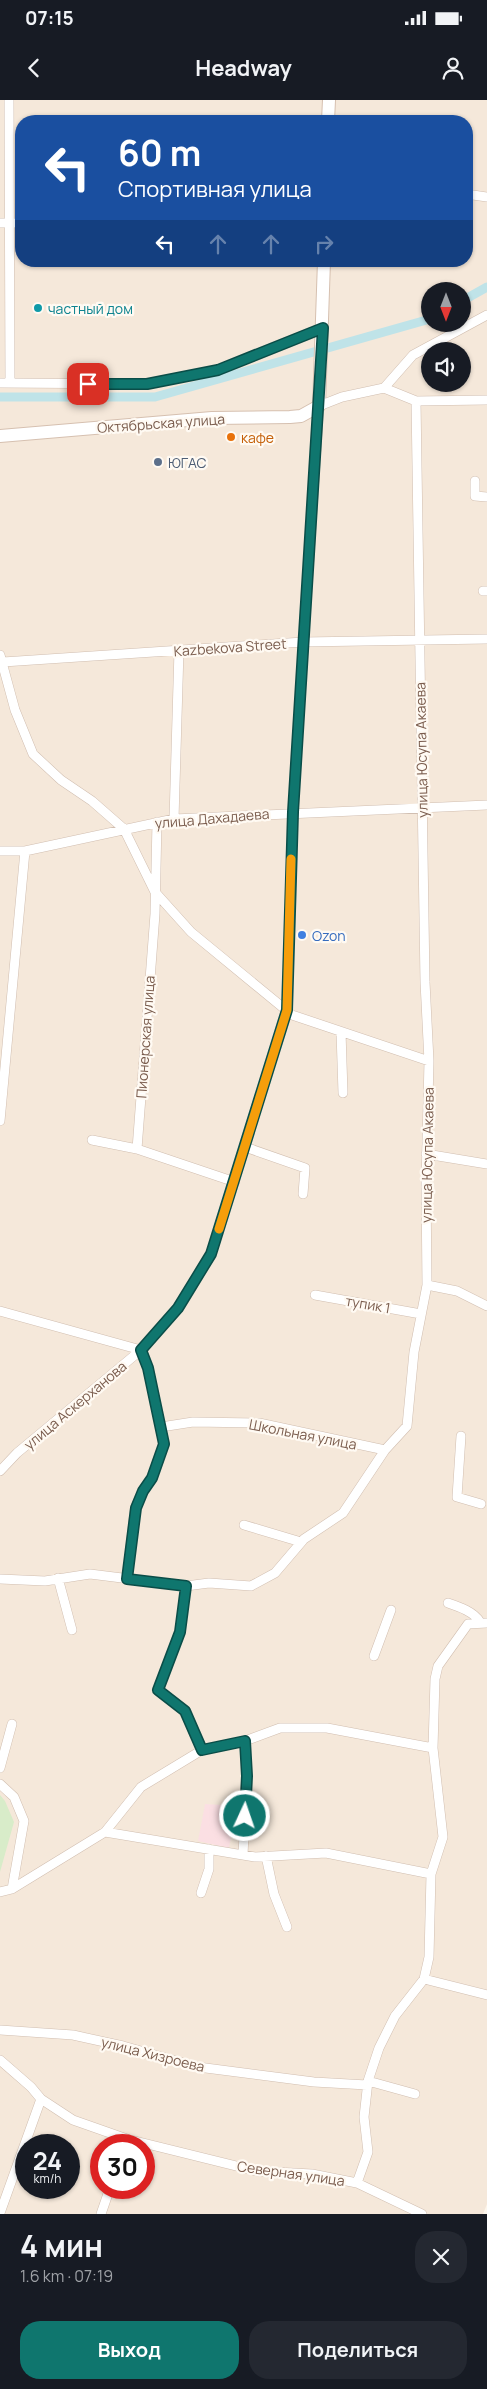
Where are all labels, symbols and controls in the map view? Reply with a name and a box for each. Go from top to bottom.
text: 07:15 [25,5,74,31]
text: Headway [195,53,292,83]
icon: back [20,54,48,82]
icon: person [439,54,467,82]
text: 60 m [118,129,201,177]
icon: left [35,135,100,200]
text: Спортивная улица [118,174,312,204]
icon: left [151,230,179,258]
icon: ahead [204,230,232,258]
icon: ahead [257,230,285,258]
icon: right [310,230,338,258]
north arrow [421,282,471,332]
map controls [421,282,471,392]
place label: частный дом [48,299,133,318]
marker: частный дом [32,302,44,314]
button: sound [421,342,471,392]
pin [67,363,109,405]
icon: arrive [74,370,102,398]
street label: Октябрьская улица [96,409,226,437]
place label: кафе [241,428,274,447]
marker: кафе [225,431,237,443]
place label: ЮГАС [168,453,207,472]
marker: ЮГАС [152,456,164,468]
street label: Kazbekova Street [173,634,287,660]
street label: улица Юсупа Акаева [410,682,432,818]
street label: улица Дахадаева [154,804,270,832]
place label: Ozon [312,926,346,945]
marker: Ozon [296,929,308,941]
street label: Пионерская улица [131,975,159,1099]
street label: улица Юсупа Акаева [416,1087,438,1223]
street label: тупик 1 [344,1291,392,1317]
street label: улица Аскерханова [20,1356,130,1454]
street label: Школьная улица [248,1414,358,1454]
position arrow [218,1789,270,1841]
street label: улица Хизроева [99,2032,207,2076]
speed limit sign: 30 [90,2134,155,2199]
text: 24 [33,2143,62,2178]
street label: Северная улица [236,2156,346,2190]
text: km/h [34,2170,61,2187]
text: 4 мин [20,2225,103,2266]
button: close [415,2231,467,2283]
text: 1.6 km · 07:19 [20,2265,113,2287]
button: Выход [20,2321,239,2379]
button: Поделиться [249,2321,467,2379]

